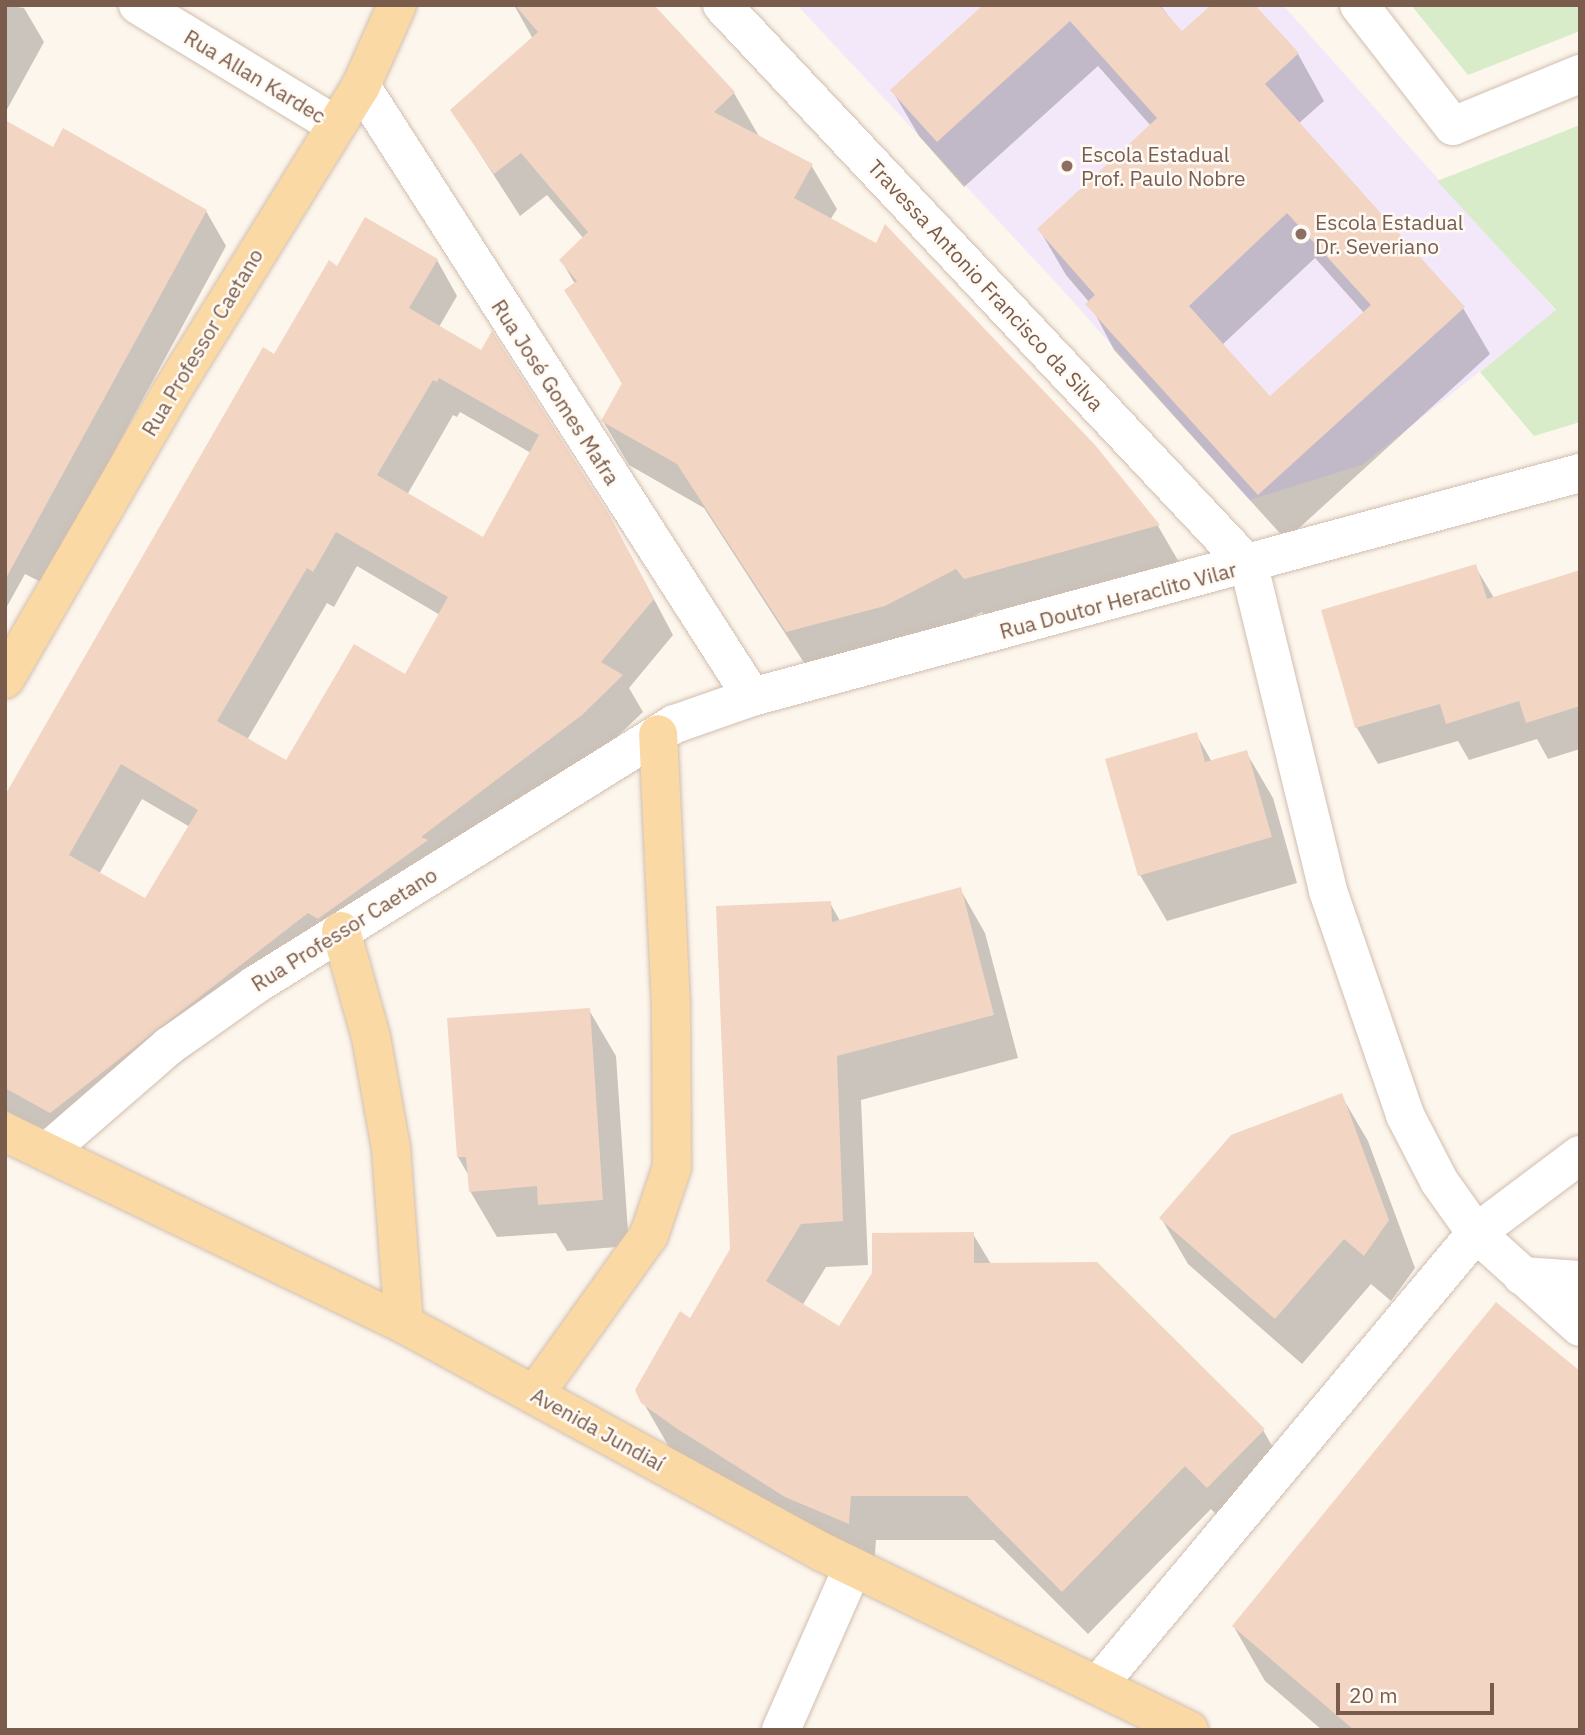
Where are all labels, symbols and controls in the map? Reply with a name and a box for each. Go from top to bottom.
street label: Rua Allan Kardec [180,24,330,128]
place label: Escola Estadual Prof. Paulo Nobre [1081,141,1246,191]
street label: Travessa Antonio Francisco da Silva [863,154,1109,416]
marker: Escola Estadual Prof. Paulo Nobre [1059,158,1075,174]
place label: Escola Estadual Dr. Severiano [1315,209,1463,259]
marker: Escola Estadual Dr. Severiano [1293,226,1309,242]
street label: Rua Professor Caetano [136,244,268,440]
street label: Rua José Gomes Mafra [487,295,625,489]
street label: Rua Doutor Heraclito Vilar [997,556,1239,644]
street label: Rua Professor Caetano [246,862,442,996]
street label: Avenida Jundiaí [527,1382,669,1476]
scale bar [1340,1668,1498,1712]
text: 20 m [1349,1681,1398,1709]

